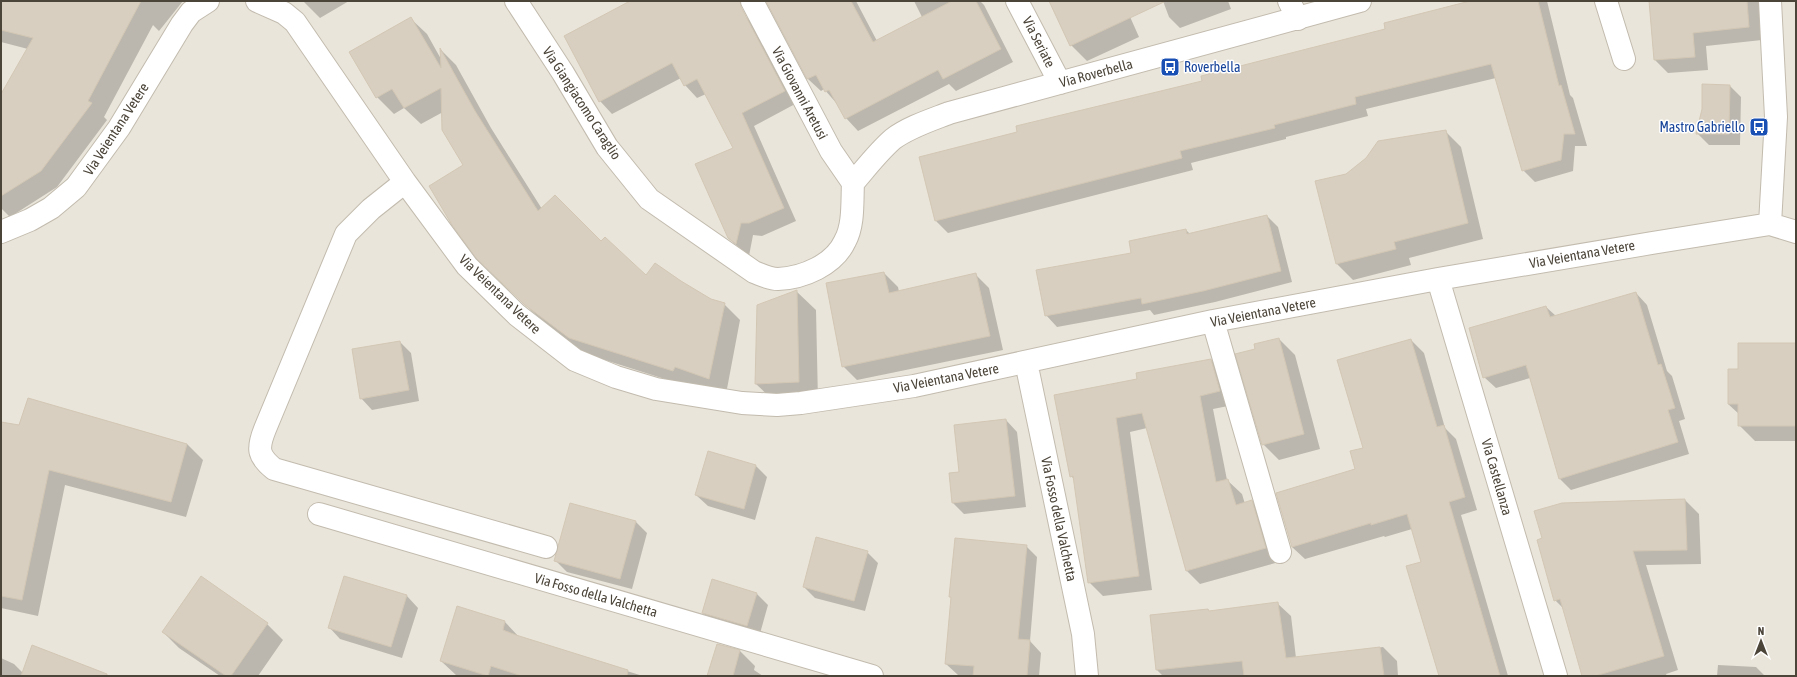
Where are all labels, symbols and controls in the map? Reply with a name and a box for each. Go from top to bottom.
street label: Via Seriate [1019,14,1059,70]
street label: Via Giangiacomo Caraglio [540,44,624,162]
street label: Via Giovanni Aretusi [769,44,831,142]
street label: Via Roverbella [1058,56,1134,90]
bus stop icon: Roverbella [1159,56,1181,78]
place label: Roverbella [1184,59,1240,75]
street label: Via Veientana Vetere [80,80,152,178]
bus stop icon: Mastro Gabriello [1748,116,1770,138]
place label: Mastro Gabriello [1659,119,1745,135]
street label: Via Veientana Vetere [1528,237,1636,271]
street label: Via Veientana Vetere [456,251,544,337]
street label: Via Veientana Vetere [1209,294,1317,330]
street label: Via Veientana Vetere [892,360,1000,396]
street label: Via Castellanza [1478,437,1516,517]
street label: Via Fosso della Valchetta [1038,455,1080,583]
street label: Via Fosso della Valchetta [533,570,659,620]
north arrow [1741,621,1781,661]
text: N [1758,625,1764,637]

